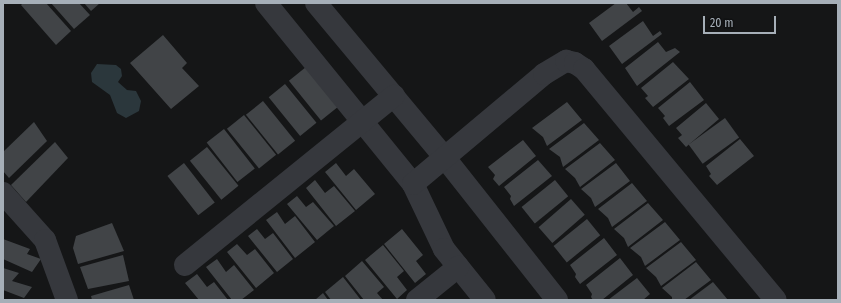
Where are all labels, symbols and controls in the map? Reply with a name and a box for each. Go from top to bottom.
scale bar [705,8,778,34]
text: 20 m [710,16,734,30]

